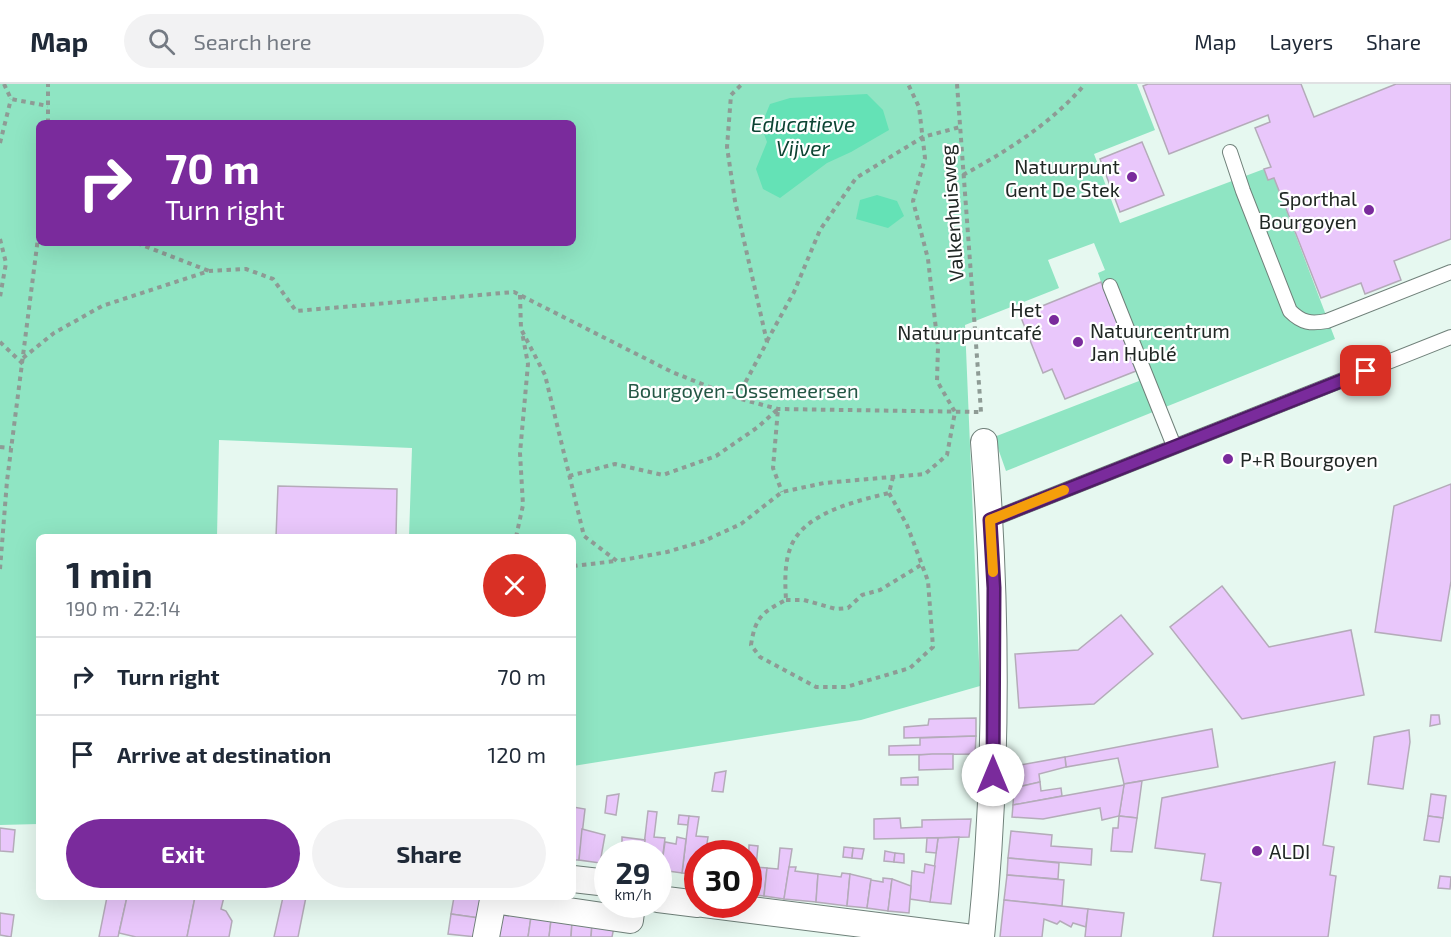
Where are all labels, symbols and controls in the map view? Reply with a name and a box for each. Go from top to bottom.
search box [124,14,544,68]
text: Map [30,24,88,58]
icon: search [145,25,178,58]
text: Search here [193,28,312,54]
text: Map [1194,29,1236,54]
text: Layers [1269,29,1333,54]
text: Share [1366,29,1421,54]
water label: Educatieve Vijver [751,111,855,161]
text: 70 m [165,142,260,192]
icon: right [66,144,144,222]
street label: Valkenhuisweg [934,144,968,282]
place label: Natuurpunt Gent De Stek [1005,154,1120,201]
marker: Natuurpunt Gent De Stek [1125,170,1139,184]
place label: Sporthal Bourgoyen [1259,186,1357,233]
text: Turn right [165,193,285,225]
marker: Sporthal Bourgoyen [1362,203,1376,217]
place label: Het Natuurpuntcafé [897,297,1042,344]
marker: Het Natuurpuntcafé [1047,313,1061,327]
place label: Natuurcentrum Jan Hublé [1090,318,1230,365]
marker: Natuurcentrum Jan Hublé [1071,335,1085,349]
pin [1340,345,1391,396]
icon: arrive [1349,354,1382,387]
park label: Bourgoyen-Ossemeersen [627,378,859,402]
place label: P+R Bourgoyen [1240,447,1378,471]
marker: P+R Bourgoyen [1221,452,1235,466]
text: 1 min [66,552,153,595]
button: close [483,554,546,617]
text: 190 m · 22:14 [66,596,181,620]
icon: right [66,660,99,693]
text: Turn right [117,663,219,689]
text: 70 m [497,663,546,689]
icon: arrive [66,738,99,771]
text: Arrive at destination [117,741,331,767]
text: 120 m [487,741,546,767]
position arrow [961,743,1025,807]
button: Exit [66,819,300,888]
button: Share [312,819,546,888]
place label: ALDI [1269,839,1310,863]
speed limit sign: 30 [684,840,762,918]
marker: ALDI [1250,844,1264,858]
text: 29 [615,854,651,890]
text: km/h [614,885,652,903]

